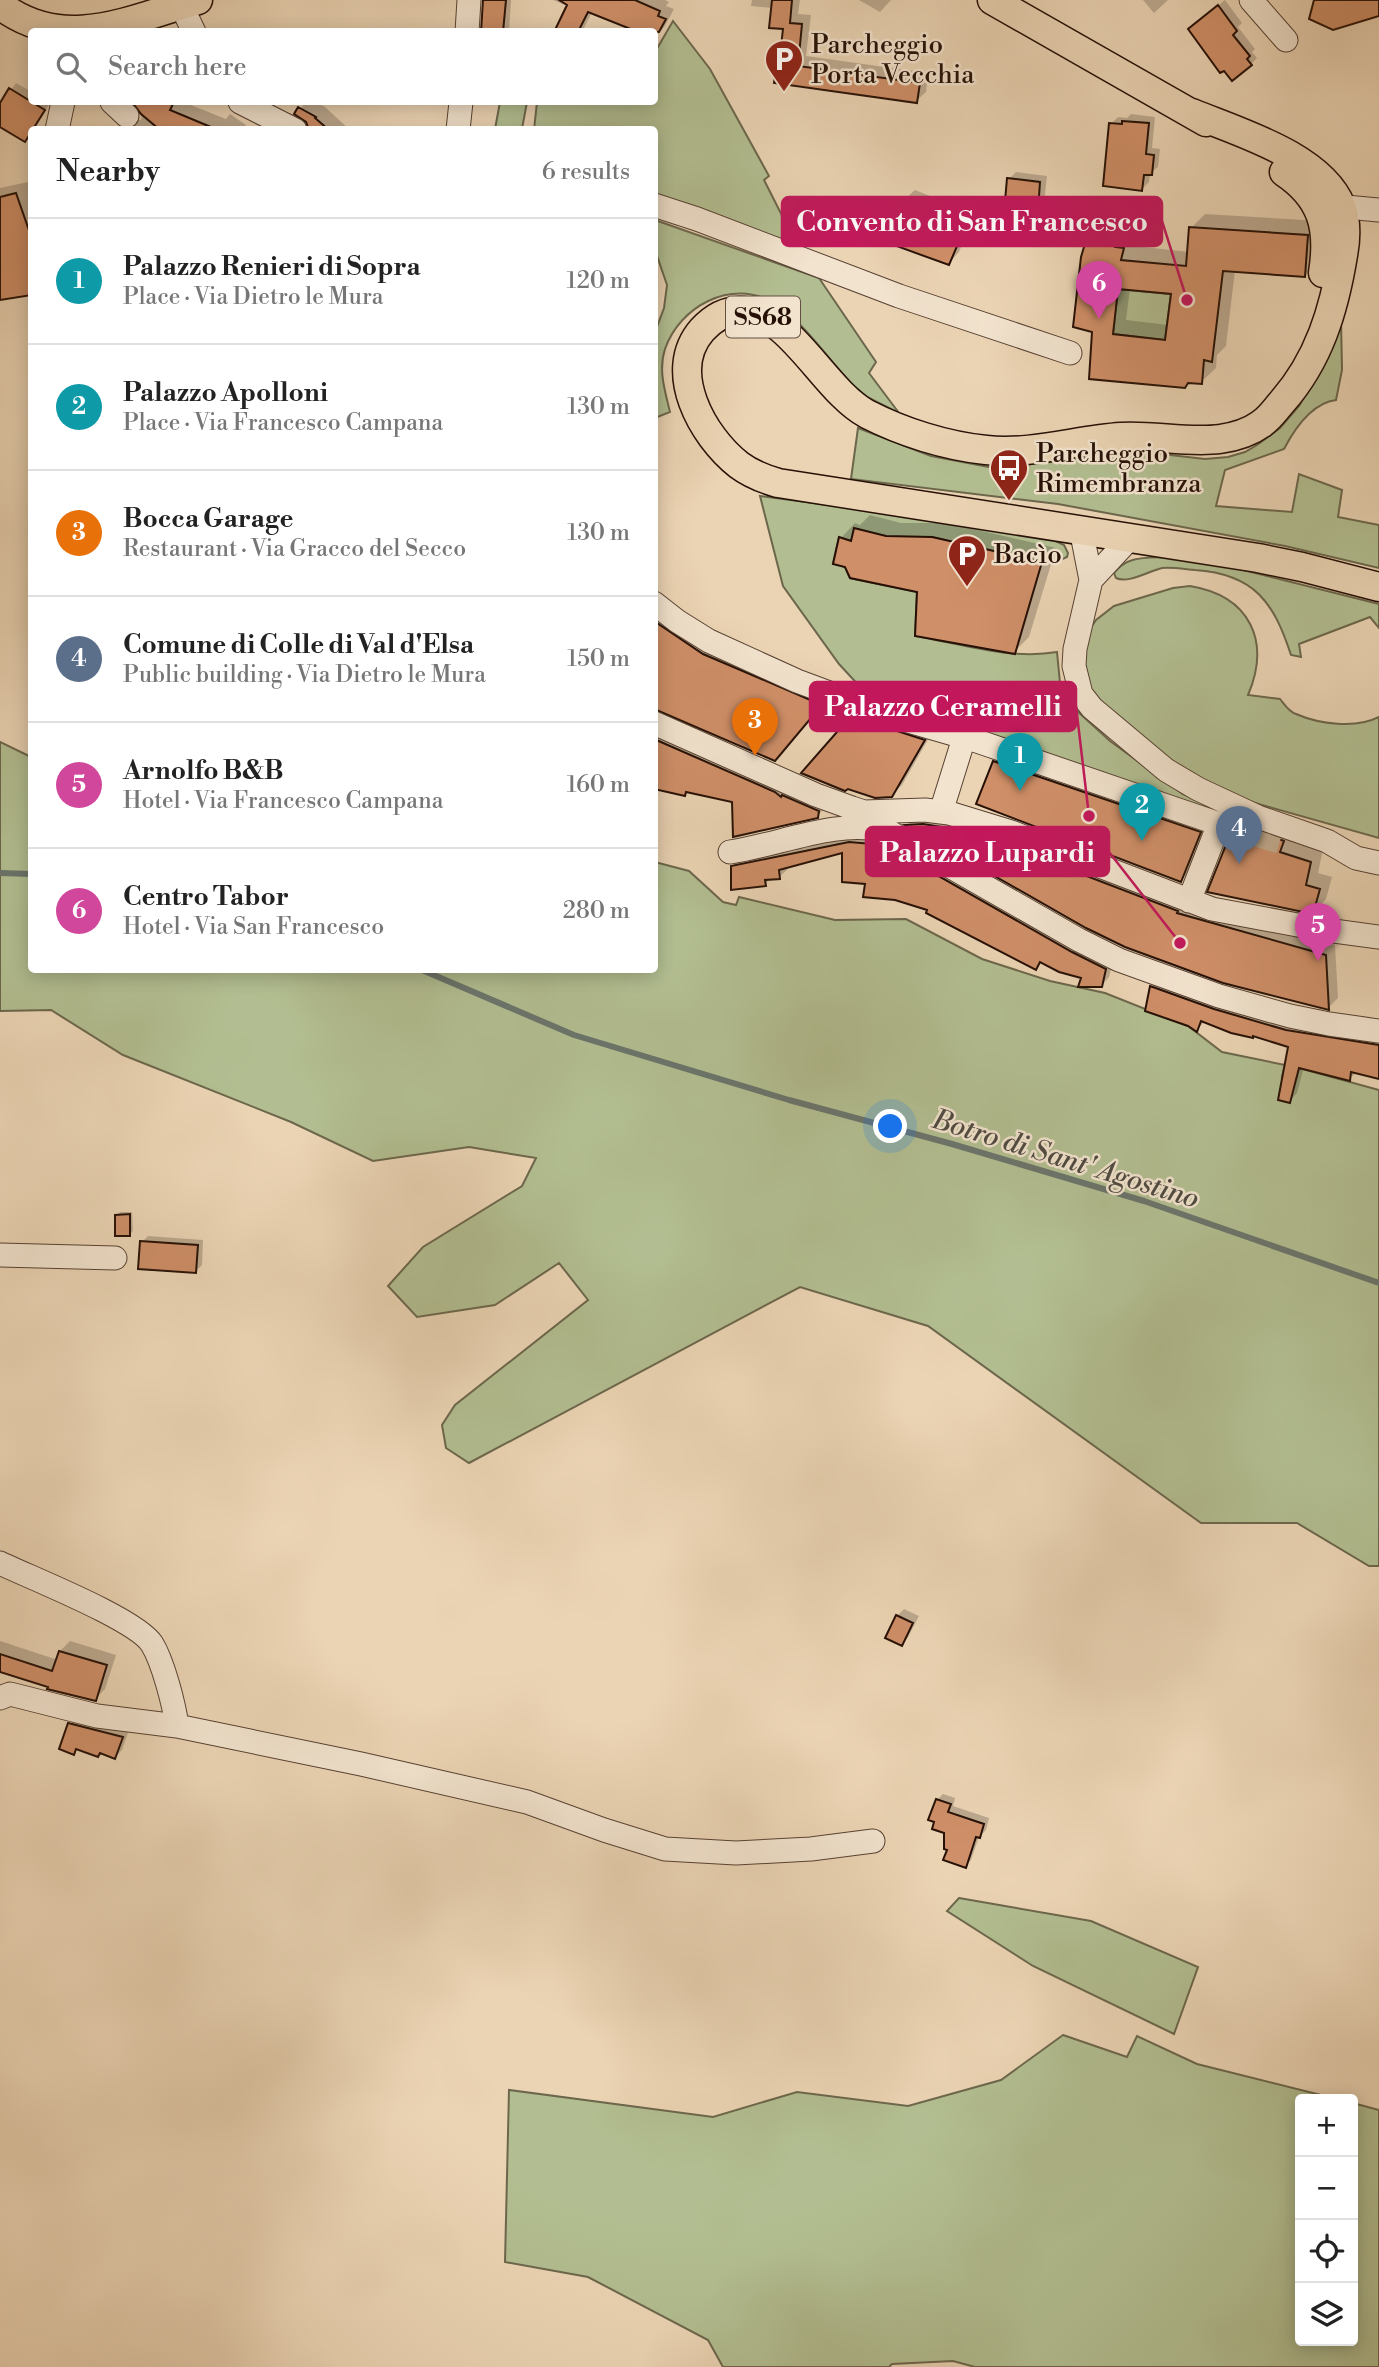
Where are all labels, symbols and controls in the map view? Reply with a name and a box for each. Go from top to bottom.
search box [28,28,658,105]
place label: Parcheggio Porta Vecchia [811,29,975,91]
parking icon: Parcheggio Porta Vecchia [763,38,805,93]
icon: search [52,48,90,86]
text: Search here [108,51,247,83]
text: Nearby [56,153,160,191]
text: 6 results [542,158,630,186]
callout: Convento di San Francesco [782,197,1162,246]
text: Convento di San Francesco [796,205,1148,240]
text: Palazzo Renieri di Sopra [123,251,421,283]
pin: 6 [1076,261,1122,319]
text: 1 [73,267,85,295]
text: 120 m [566,267,630,295]
text: Place · Via Dietro le Mura [123,283,383,311]
road number: SS68 [726,296,800,338]
text: Palazzo Apolloni [123,377,328,409]
text: 2 [72,393,86,421]
text: 130 m [567,393,630,421]
text: Place · Via Francesco Campana [123,409,443,437]
place label: Parcheggio Rimembranza [1036,438,1202,500]
bus stop icon: Parcheggio Rimembranza [988,447,1030,502]
text: Bocca Garage [123,503,293,535]
text: 3 [72,519,86,547]
text: 130 m [567,519,630,547]
parking icon: Bacìo [946,533,988,588]
text: Restaurant · Via Gracco del Secco [123,535,466,563]
place label: Bacìo [993,539,1062,571]
text: Comune di Colle di Val d'Elsa [123,629,474,661]
text: 4 [71,645,87,673]
text: 150 m [567,645,630,673]
text: Public building · Via Dietro le Mura [123,661,486,689]
callout: Palazzo Ceramelli [810,682,1076,731]
text: Palazzo Ceramelli [824,690,1062,725]
pin: 3 [732,698,778,756]
pin: 1 [997,733,1043,791]
text: Arnolfo B&B [123,755,284,787]
text: 5 [72,771,86,799]
text: 160 m [567,771,630,799]
pin: 2 [1119,783,1165,841]
text: Hotel · Via Francesco Campana [123,787,443,815]
pin: 4 [1216,806,1262,864]
callout: Palazzo Lupardi [866,827,1109,876]
text: Palazzo Lupardi [879,836,1095,871]
text: Centro Tabor [123,881,289,913]
text: 6 [72,897,86,925]
text: 280 m [563,897,630,925]
pin: 5 [1295,903,1341,961]
text: Hotel · Via San Francesco [123,913,384,941]
water label: Botro di Sant' Agostino [927,1102,1203,1217]
your location [873,1109,907,1143]
map controls [1295,2094,1358,2346]
button: + [1295,2094,1358,2157]
button: − [1295,2157,1358,2220]
button: locate [1295,2220,1358,2283]
button: layers [1295,2283,1358,2346]

